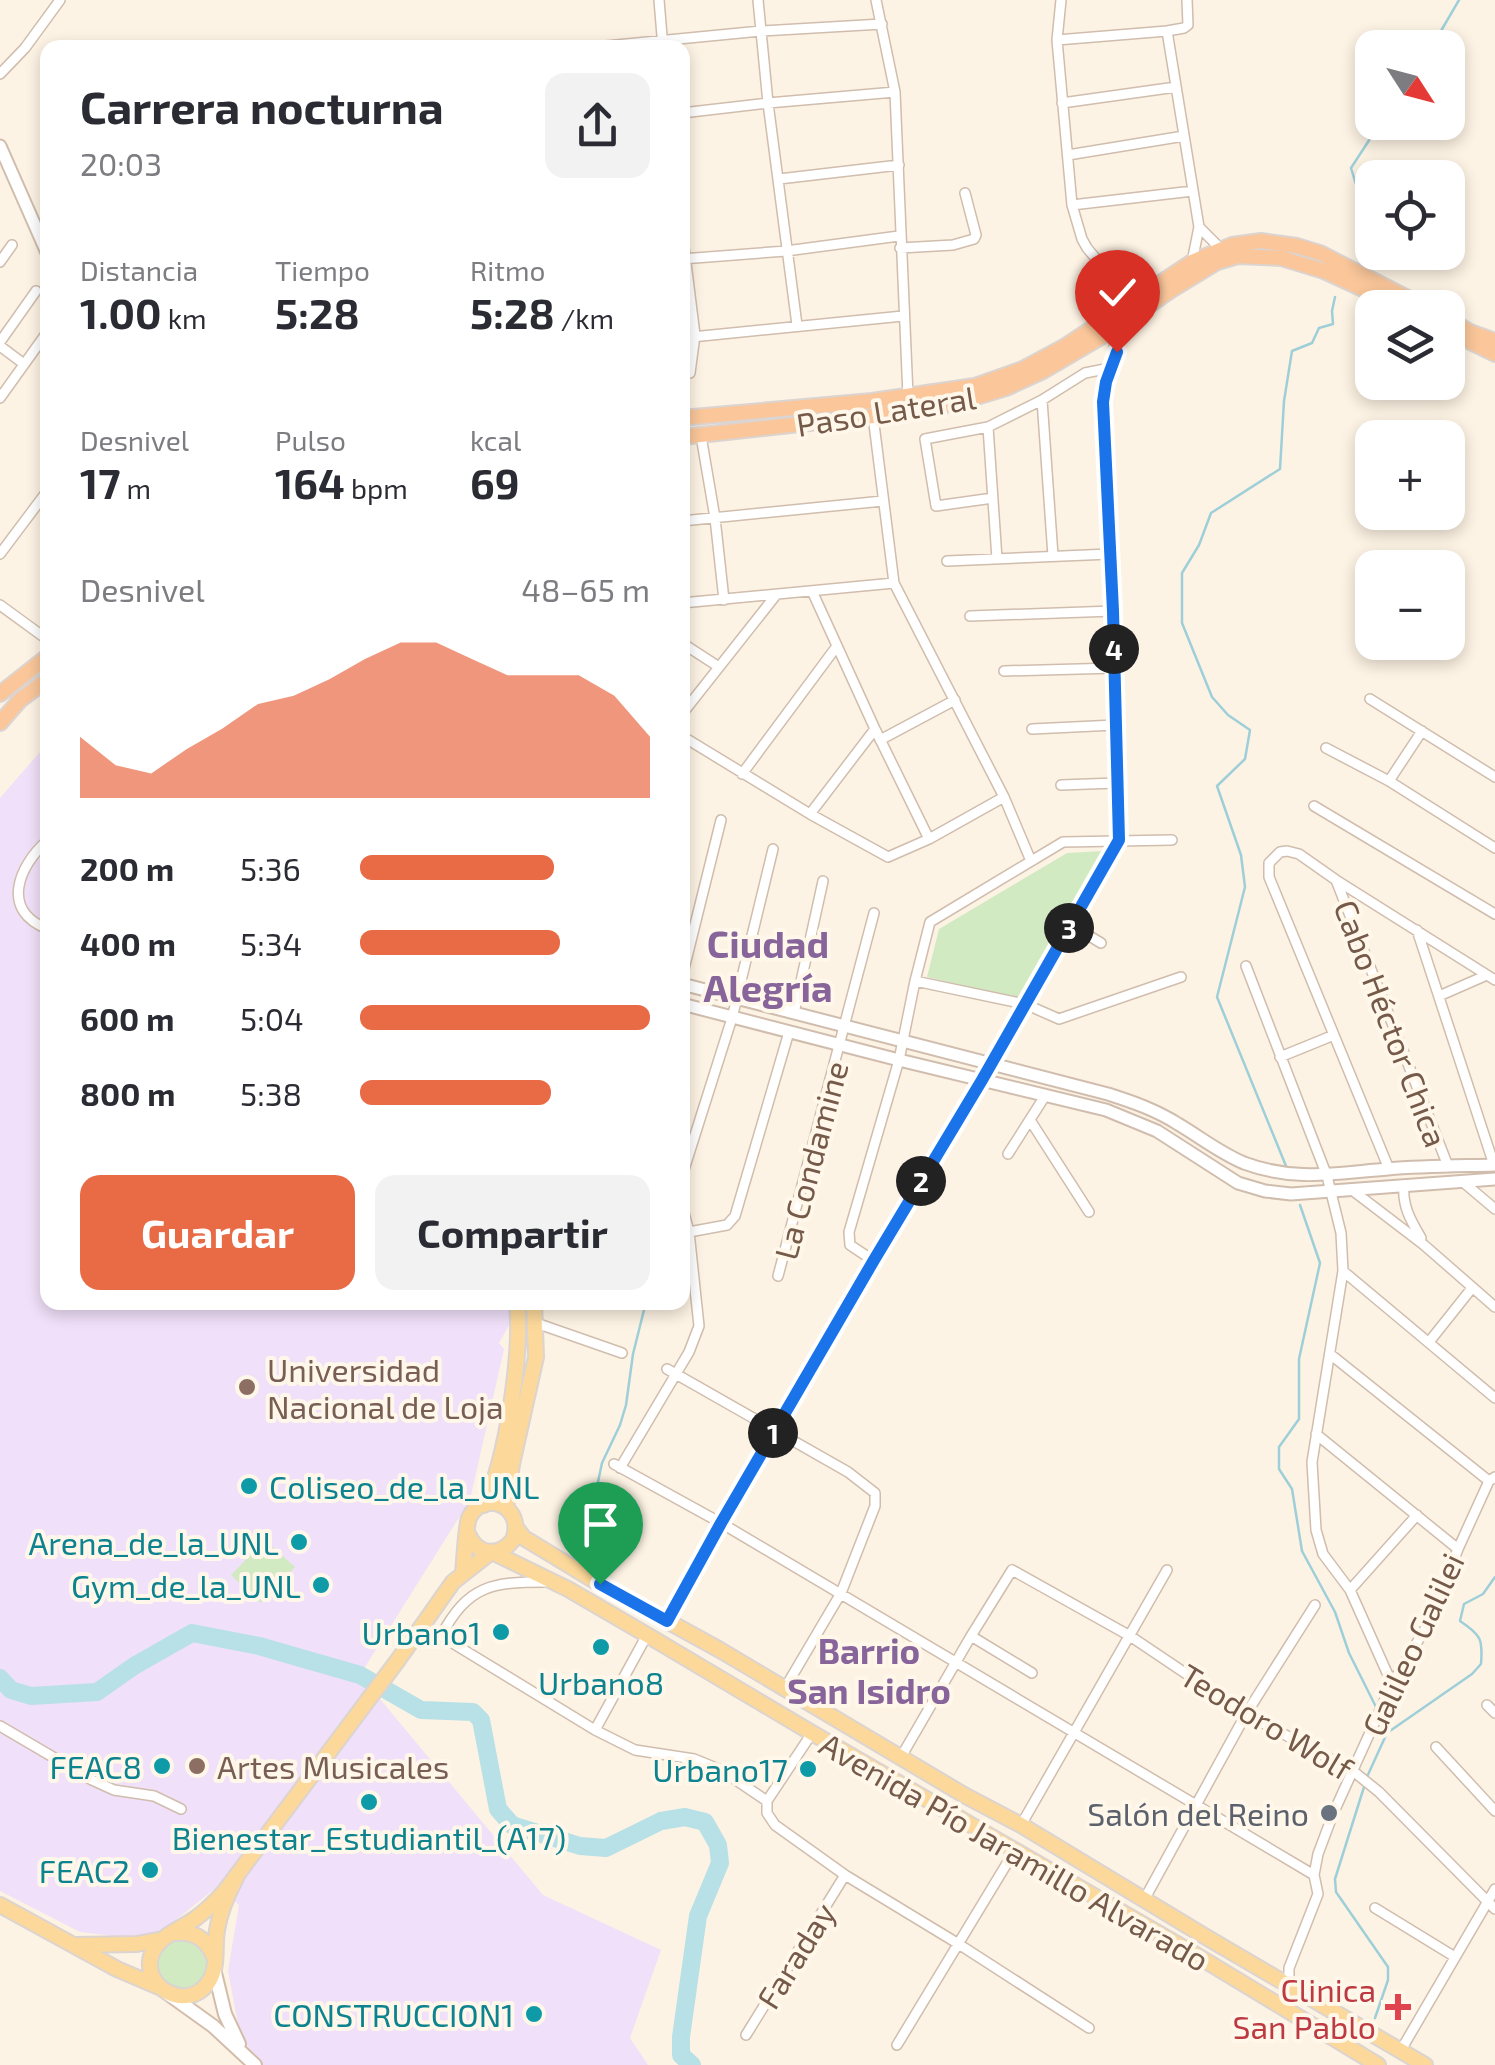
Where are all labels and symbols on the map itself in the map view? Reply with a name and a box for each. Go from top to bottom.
north arrow [1355,30,1465,140]
pin [1075,250,1160,353]
street label: Paso Lateral [794,377,979,443]
pin: 4 [1089,624,1139,674]
street label: Cabo Héctor Chica [1327,894,1457,1152]
pin: 3 [1044,903,1094,953]
district label: Ciudad Alegría [703,920,833,1010]
street label: La Condamine [765,1057,855,1263]
pin: 2 [896,1156,946,1206]
place label: Universidad Nacional de Loja [267,1350,504,1426]
marker: Universidad Nacional de Loja [236,1376,258,1398]
pin: 1 [748,1408,798,1458]
place label: Coliseo_de_la_UNL [269,1467,539,1505]
marker: Coliseo_de_la_UNL [238,1475,260,1497]
pin [558,1482,643,1585]
place label: Arena_de_la_UNL [28,1523,279,1561]
marker: Arena_de_la_UNL [288,1531,310,1553]
street label: Galileo Galilei [1353,1547,1471,1741]
place label: Gym_de_la_UNL [71,1566,301,1604]
marker: Gym_de_la_UNL [310,1574,332,1596]
place label: Urbano1 [362,1613,481,1651]
marker: Urbano1 [490,1621,512,1643]
district label: Barrio San Isidro [787,1629,951,1711]
marker: Urbano8 [590,1636,612,1658]
street label: Teodoro Wolf [1174,1655,1361,1788]
place label: Urbano8 [538,1663,664,1701]
street label: Avenida Pío Jaramillo Alvarado [814,1724,1216,1978]
place label: FEAC8 [49,1747,142,1785]
place label: Artes Musicales [217,1747,449,1785]
place label: Urbano17 [652,1750,788,1788]
marker: FEAC8 [151,1755,173,1777]
marker: Artes Musicales [186,1755,208,1777]
marker: Urbano17 [797,1758,819,1780]
marker: Bienestar_Estudiantil_(A17) [358,1791,380,1813]
place label: Salón del Reino [1087,1794,1309,1832]
marker: Salón del Reino [1318,1802,1340,1824]
place label: Bienestar_Estudiantil_(A17) [172,1818,566,1856]
place label: FEAC2 [39,1851,130,1889]
marker: FEAC2 [139,1859,161,1881]
street label: Faraday [748,1895,842,2015]
place label: Clinica San Pablo [1233,1970,1376,2045]
marker: Clinica San Pablo [1385,1994,1411,2020]
place label: CONSTRUCCION1 [273,1995,514,2033]
marker: CONSTRUCCION1 [523,2003,545,2025]

